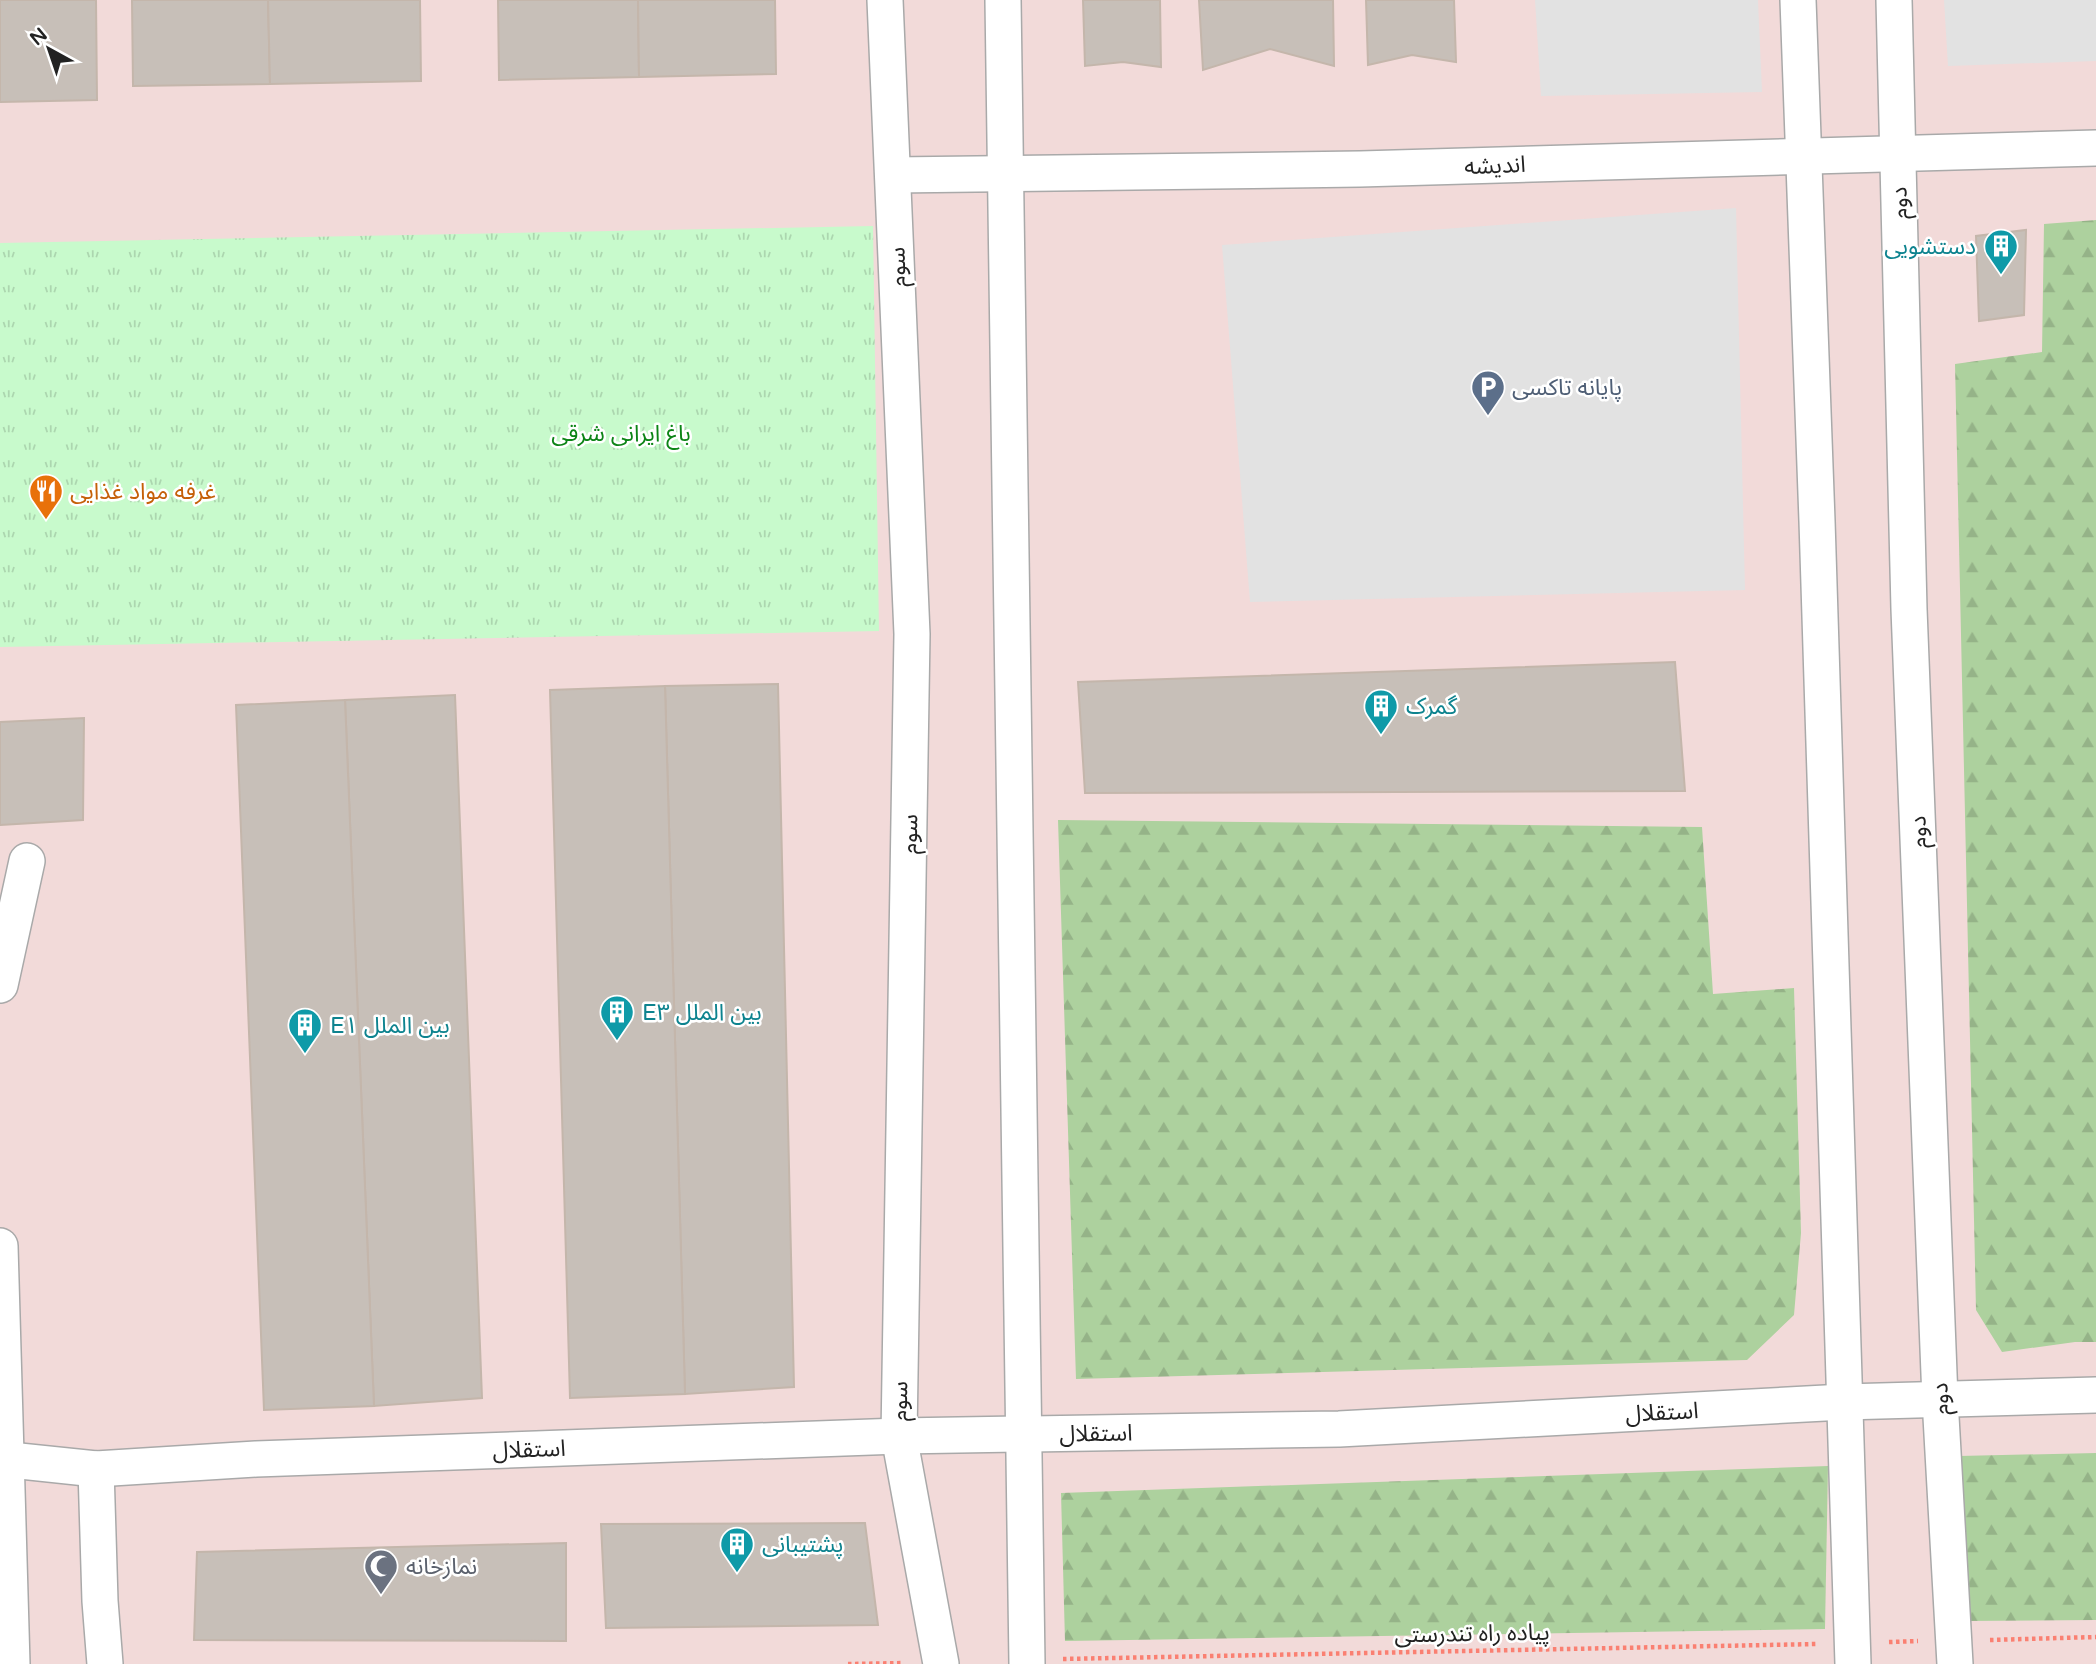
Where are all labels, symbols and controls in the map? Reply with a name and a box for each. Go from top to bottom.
north arrow [14,14,84,84]
text: N [26,23,52,50]
street label: اندیشه [1464,151,1526,181]
street label: دوم [1885,186,1918,220]
building icon: دستشویی [1982,227,2020,276]
place label: دستشویی [1884,233,1976,261]
street label: سوم [883,246,916,287]
parking icon: پایانه تاکسی [1469,368,1507,417]
place label: پایانه تاکسی [1512,374,1622,402]
park label: باغ ایرانی شرقی [551,420,691,450]
restaurant icon: غرفه مواد غذایی [27,472,65,521]
place label: غرفه مواد غذایی [70,478,216,506]
building icon: گمرک [1362,687,1400,736]
place label: گمرک [1406,693,1458,721]
street label: سوم [896,814,927,854]
street label: دوم [1904,815,1937,849]
building icon: E۳ بین الملل [598,993,636,1042]
place label: E۳ بین الملل [642,999,762,1027]
building icon: E۱ بین الملل [286,1006,324,1055]
place label: E۱ بین الملل [330,1012,450,1040]
street label: سوم [886,1381,917,1421]
street label: دوم [1926,1382,1959,1416]
street label: استقلال [1625,1397,1699,1429]
street label: استقلال [1059,1419,1133,1449]
street label: استقلال [492,1435,566,1465]
building icon: پشتیبانی [718,1525,756,1574]
place label: پشتیبانی [762,1531,843,1559]
mosque icon: نمازخانه [362,1547,400,1596]
place label: نمازخانه [406,1553,477,1581]
street label: پیاده راه تندرستی [1394,1619,1550,1650]

